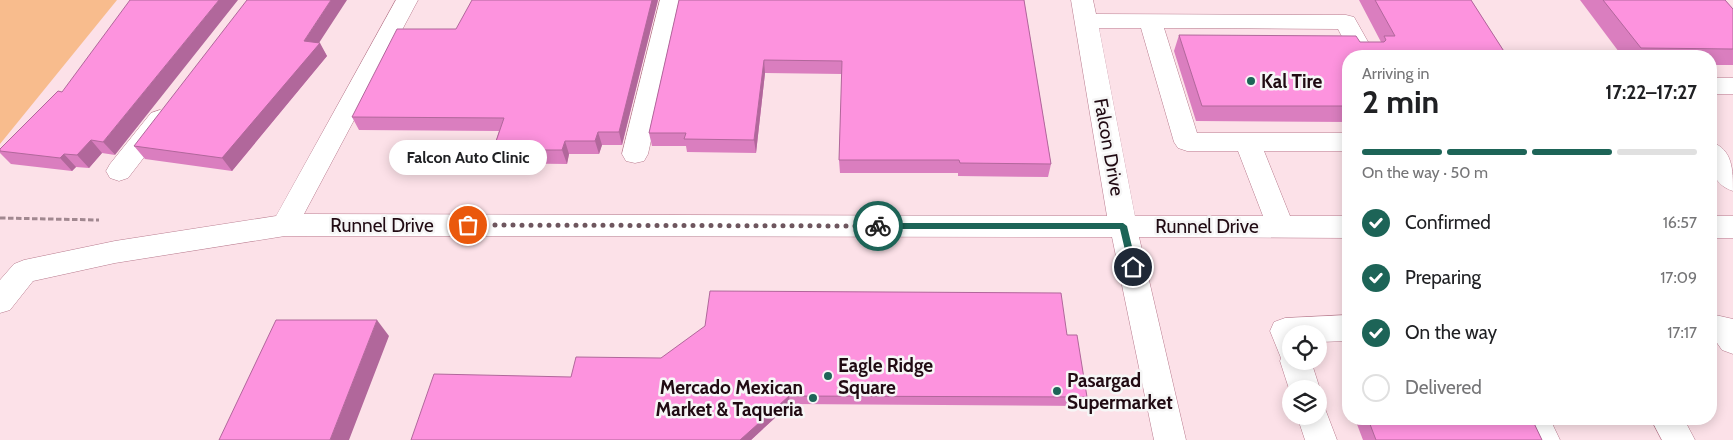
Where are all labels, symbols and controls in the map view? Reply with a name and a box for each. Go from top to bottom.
text: Arriving in [1362,64,1429,83]
place label: Kal Tire [1261,70,1323,93]
marker: Kal Tire [1245,75,1257,87]
text: 17:22–17:27 [1605,81,1697,104]
text: 2 min [1362,82,1439,121]
street label: Falcon Drive [1089,96,1129,198]
callout: Falcon Auto Clinic [389,140,547,175]
text: Falcon Auto Clinic [406,148,530,167]
text: On the way · 50 m [1362,163,1488,182]
courier [853,201,903,251]
pin [447,204,489,246]
icon: check [1362,209,1390,237]
icon: bag [454,211,482,239]
text: Confirmed [1405,211,1491,234]
icon: bike [864,212,892,240]
text: 16:57 [1663,213,1697,232]
street label: Runnel Drive [330,214,434,237]
street label: Runnel Drive [1155,215,1259,238]
pin [1112,246,1154,288]
icon: home [1119,253,1147,281]
icon: check [1362,264,1390,292]
text: Preparing [1405,266,1481,289]
text: 17:09 [1660,268,1697,287]
icon: check [1362,319,1390,347]
text: On the way [1405,321,1497,344]
text: 17:17 [1667,323,1697,342]
map controls [1282,325,1327,425]
button: locate [1282,325,1327,370]
place label: Eagle Ridge Square [838,354,933,399]
place label: Pasargad Supermarket [1067,369,1173,414]
marker: Eagle Ridge Square [822,370,834,382]
place label: Mercado Mexican Market & Taqueria [656,376,804,421]
text: Delivered [1405,376,1482,399]
button: layers [1282,380,1327,425]
marker: Pasargad Supermarket [1051,385,1063,397]
marker: Mercado Mexican Market & Taqueria [807,392,819,404]

